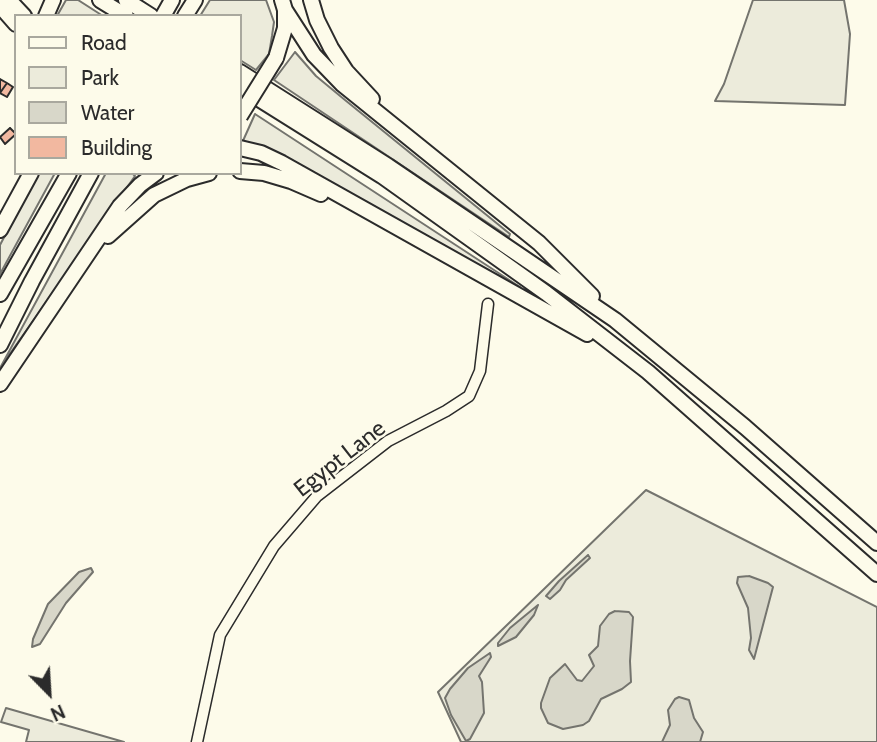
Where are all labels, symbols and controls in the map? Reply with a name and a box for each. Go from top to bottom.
legend [14,14,242,175]
text: Road [81,30,127,55]
text: Park [81,65,119,90]
text: Water [81,100,134,125]
text: Building [81,135,152,160]
street label: Egypt Lane [289,415,391,503]
north arrow [14,658,84,728]
text: N [47,699,69,726]

